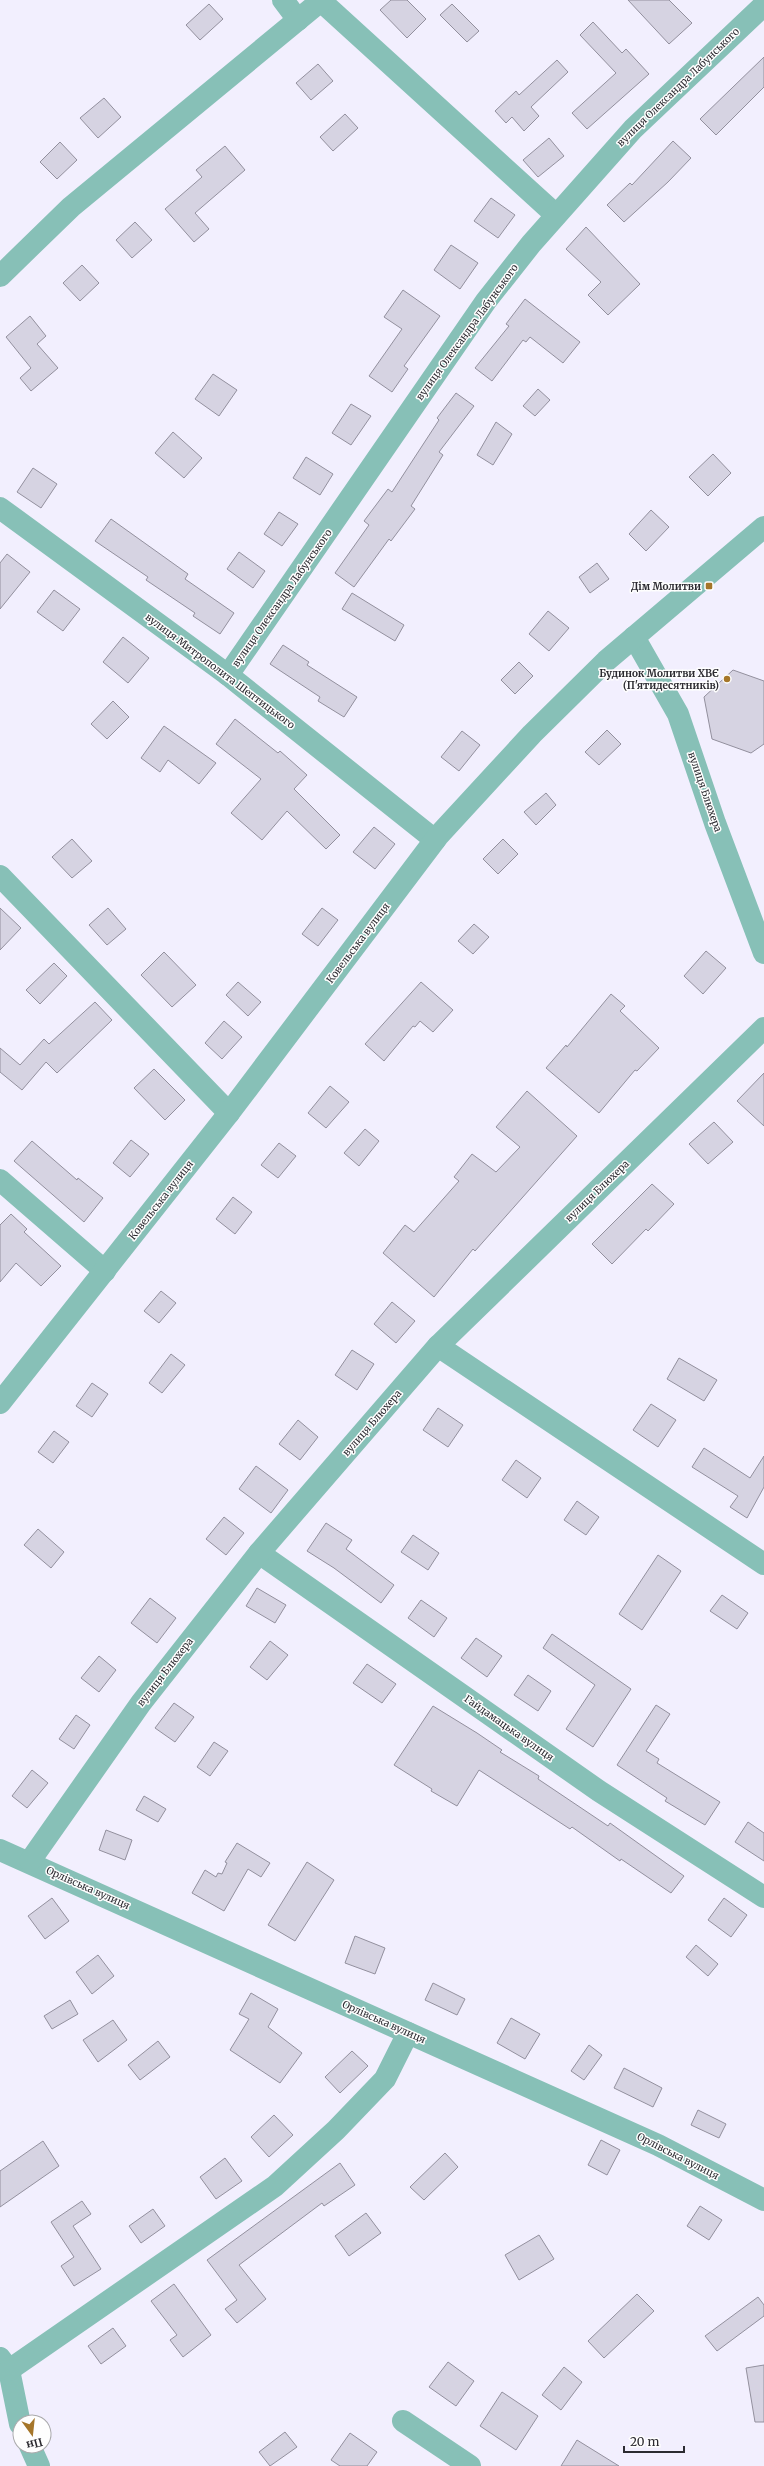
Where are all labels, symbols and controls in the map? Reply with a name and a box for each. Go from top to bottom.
street label: вулиця Олександра Лабунського [614,25,742,149]
street label: вулиця Олександра Лабунського [413,261,521,403]
street label: вулиця Олександра Лабунського [229,526,335,669]
place label: Дім Молитви [631,580,701,593]
marker: Дім Молитви [704,581,714,591]
street label: вулиця Митрополита Шептицького [143,610,297,732]
place label: Будинок Молитви ХВЄ (П'ятидесятників) [599,667,719,692]
marker: Будинок Молитви ХВЄ (П'ятидесятників) [722,674,732,684]
street label: вулиця Блюхера [685,750,725,834]
street label: Ковельська вулиця [324,900,392,986]
street label: вулиця Блюхера [562,1157,632,1225]
street label: Ковельська вулиця [126,1158,196,1242]
street label: вулиця Блюхера [340,1387,405,1459]
street label: вулиця Блюхера [134,1635,196,1709]
street label: Гайдамацька вулиця [462,1692,556,1764]
street label: Орлівська вулиця [44,1864,132,1912]
street label: Орлівська вулиця [340,1998,428,2046]
street label: Орлівська вулиця [635,2130,721,2182]
north arrow [12,2414,52,2454]
scale bar [624,2428,684,2454]
text: 20 m [630,2434,659,2449]
text: Пн [25,2435,44,2453]

